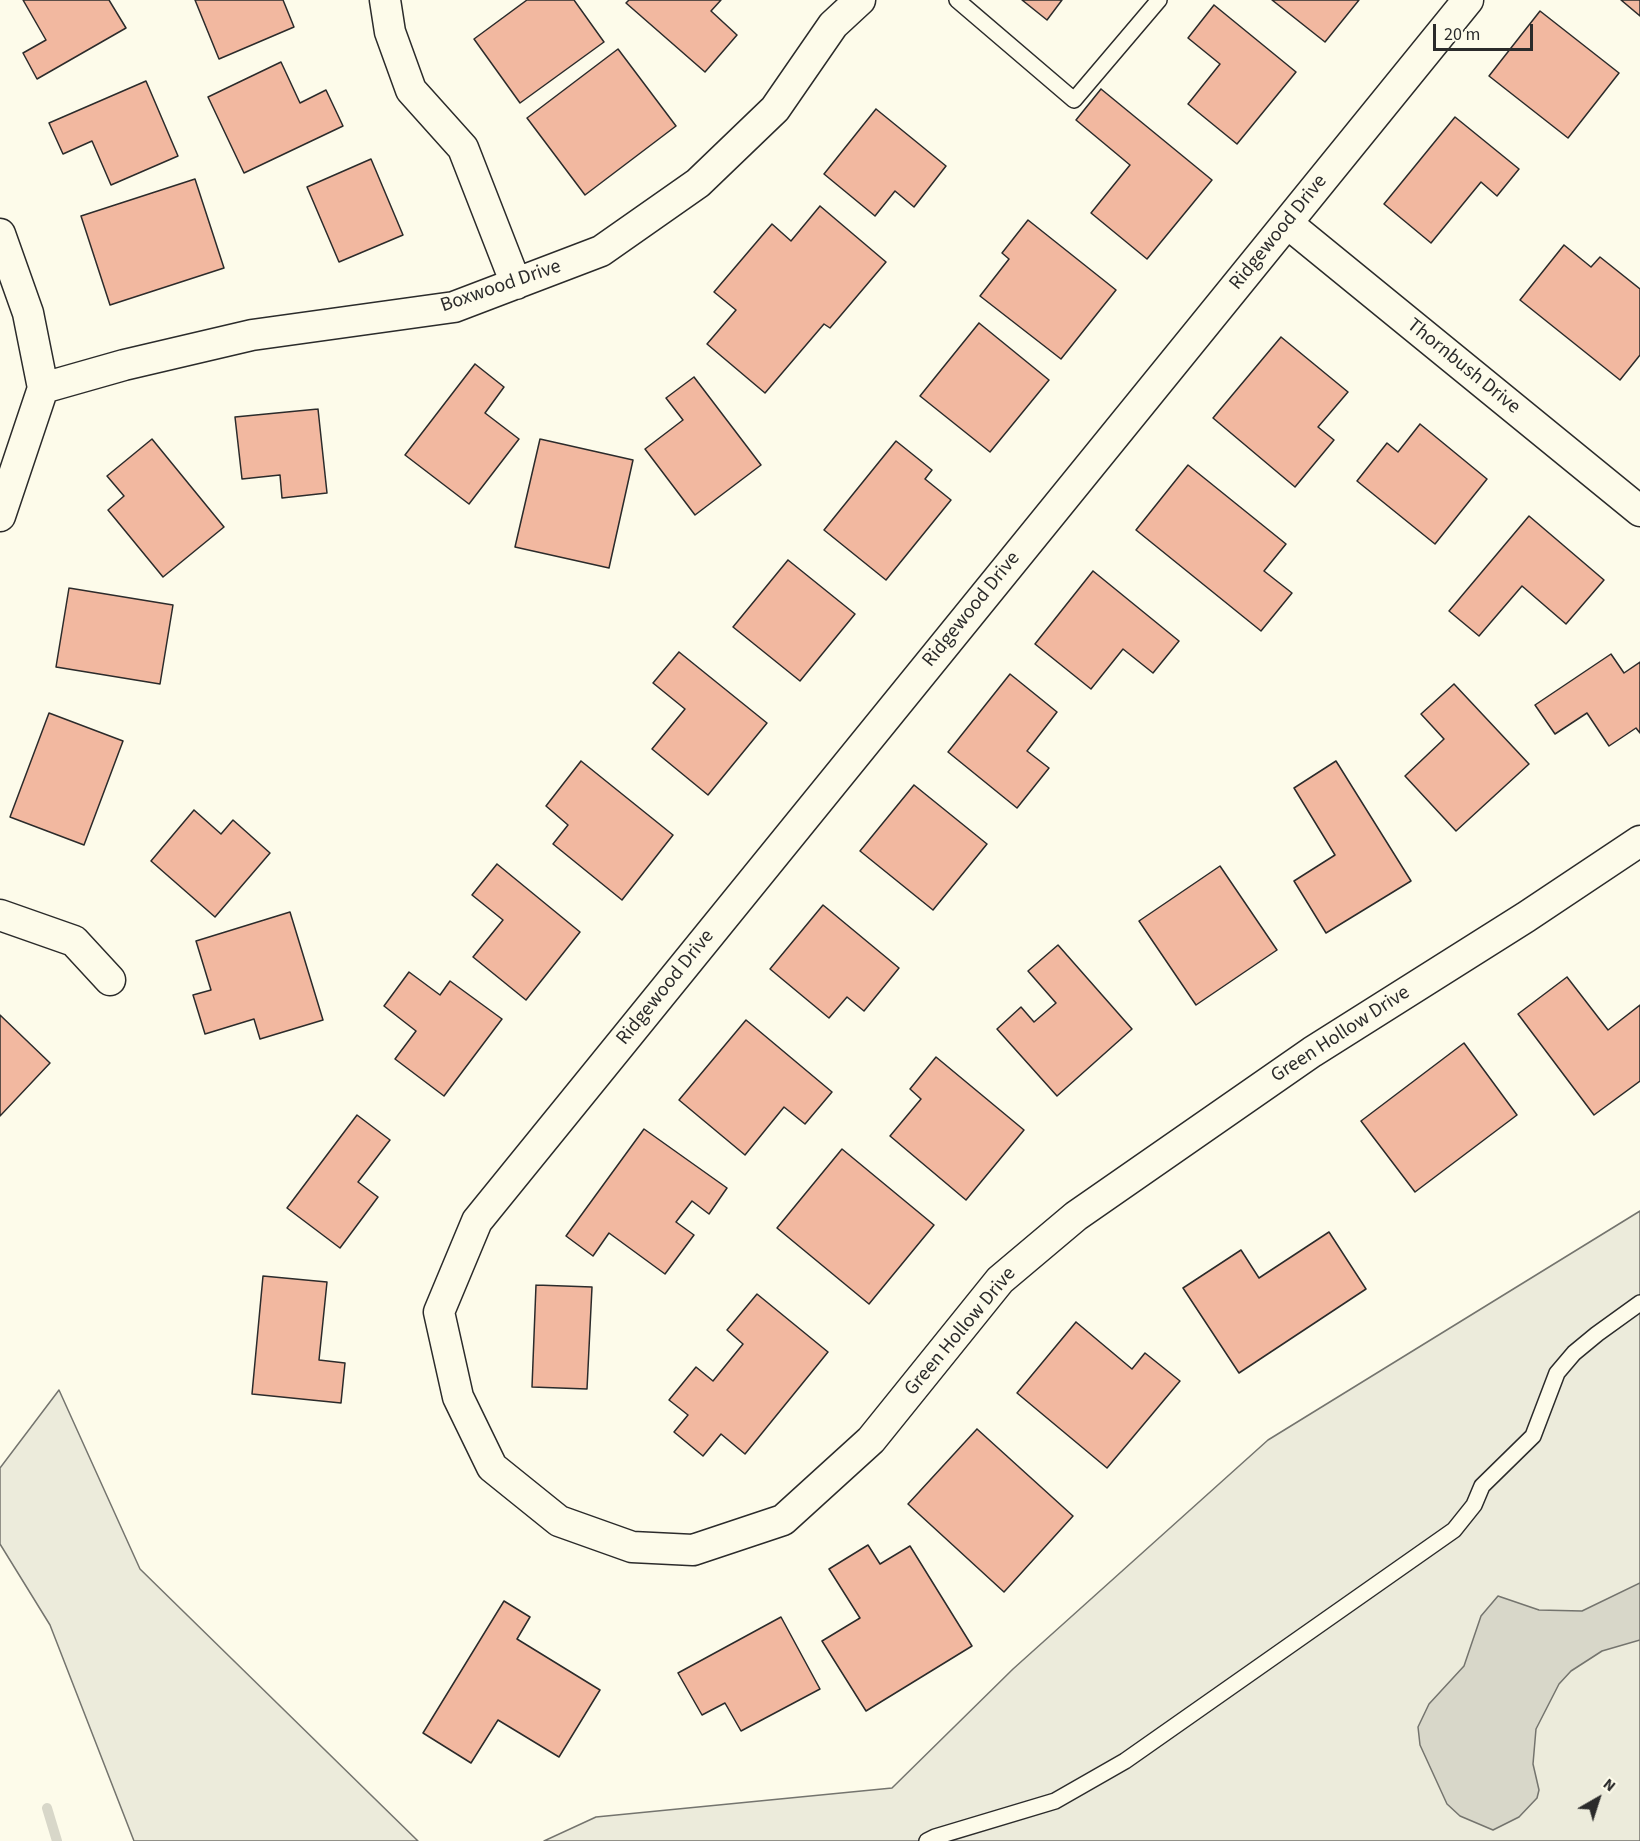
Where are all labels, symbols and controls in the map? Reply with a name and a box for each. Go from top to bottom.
scale bar [1436,12,1536,50]
text: 20 m [1444,22,1480,47]
street label: Ridgewood Drive [1225,170,1333,296]
street label: Boxwood Drive [438,255,564,319]
street label: Thornbush Drive [1401,314,1525,420]
street label: Ridgewood Drive [918,547,1026,673]
street label: Ridgewood Drive [612,925,720,1051]
street label: Green Hollow Drive [1267,981,1415,1089]
street label: Green Hollow Drive [900,1263,1022,1401]
north arrow [1568,1769,1628,1829]
text: N [1598,1773,1620,1797]

